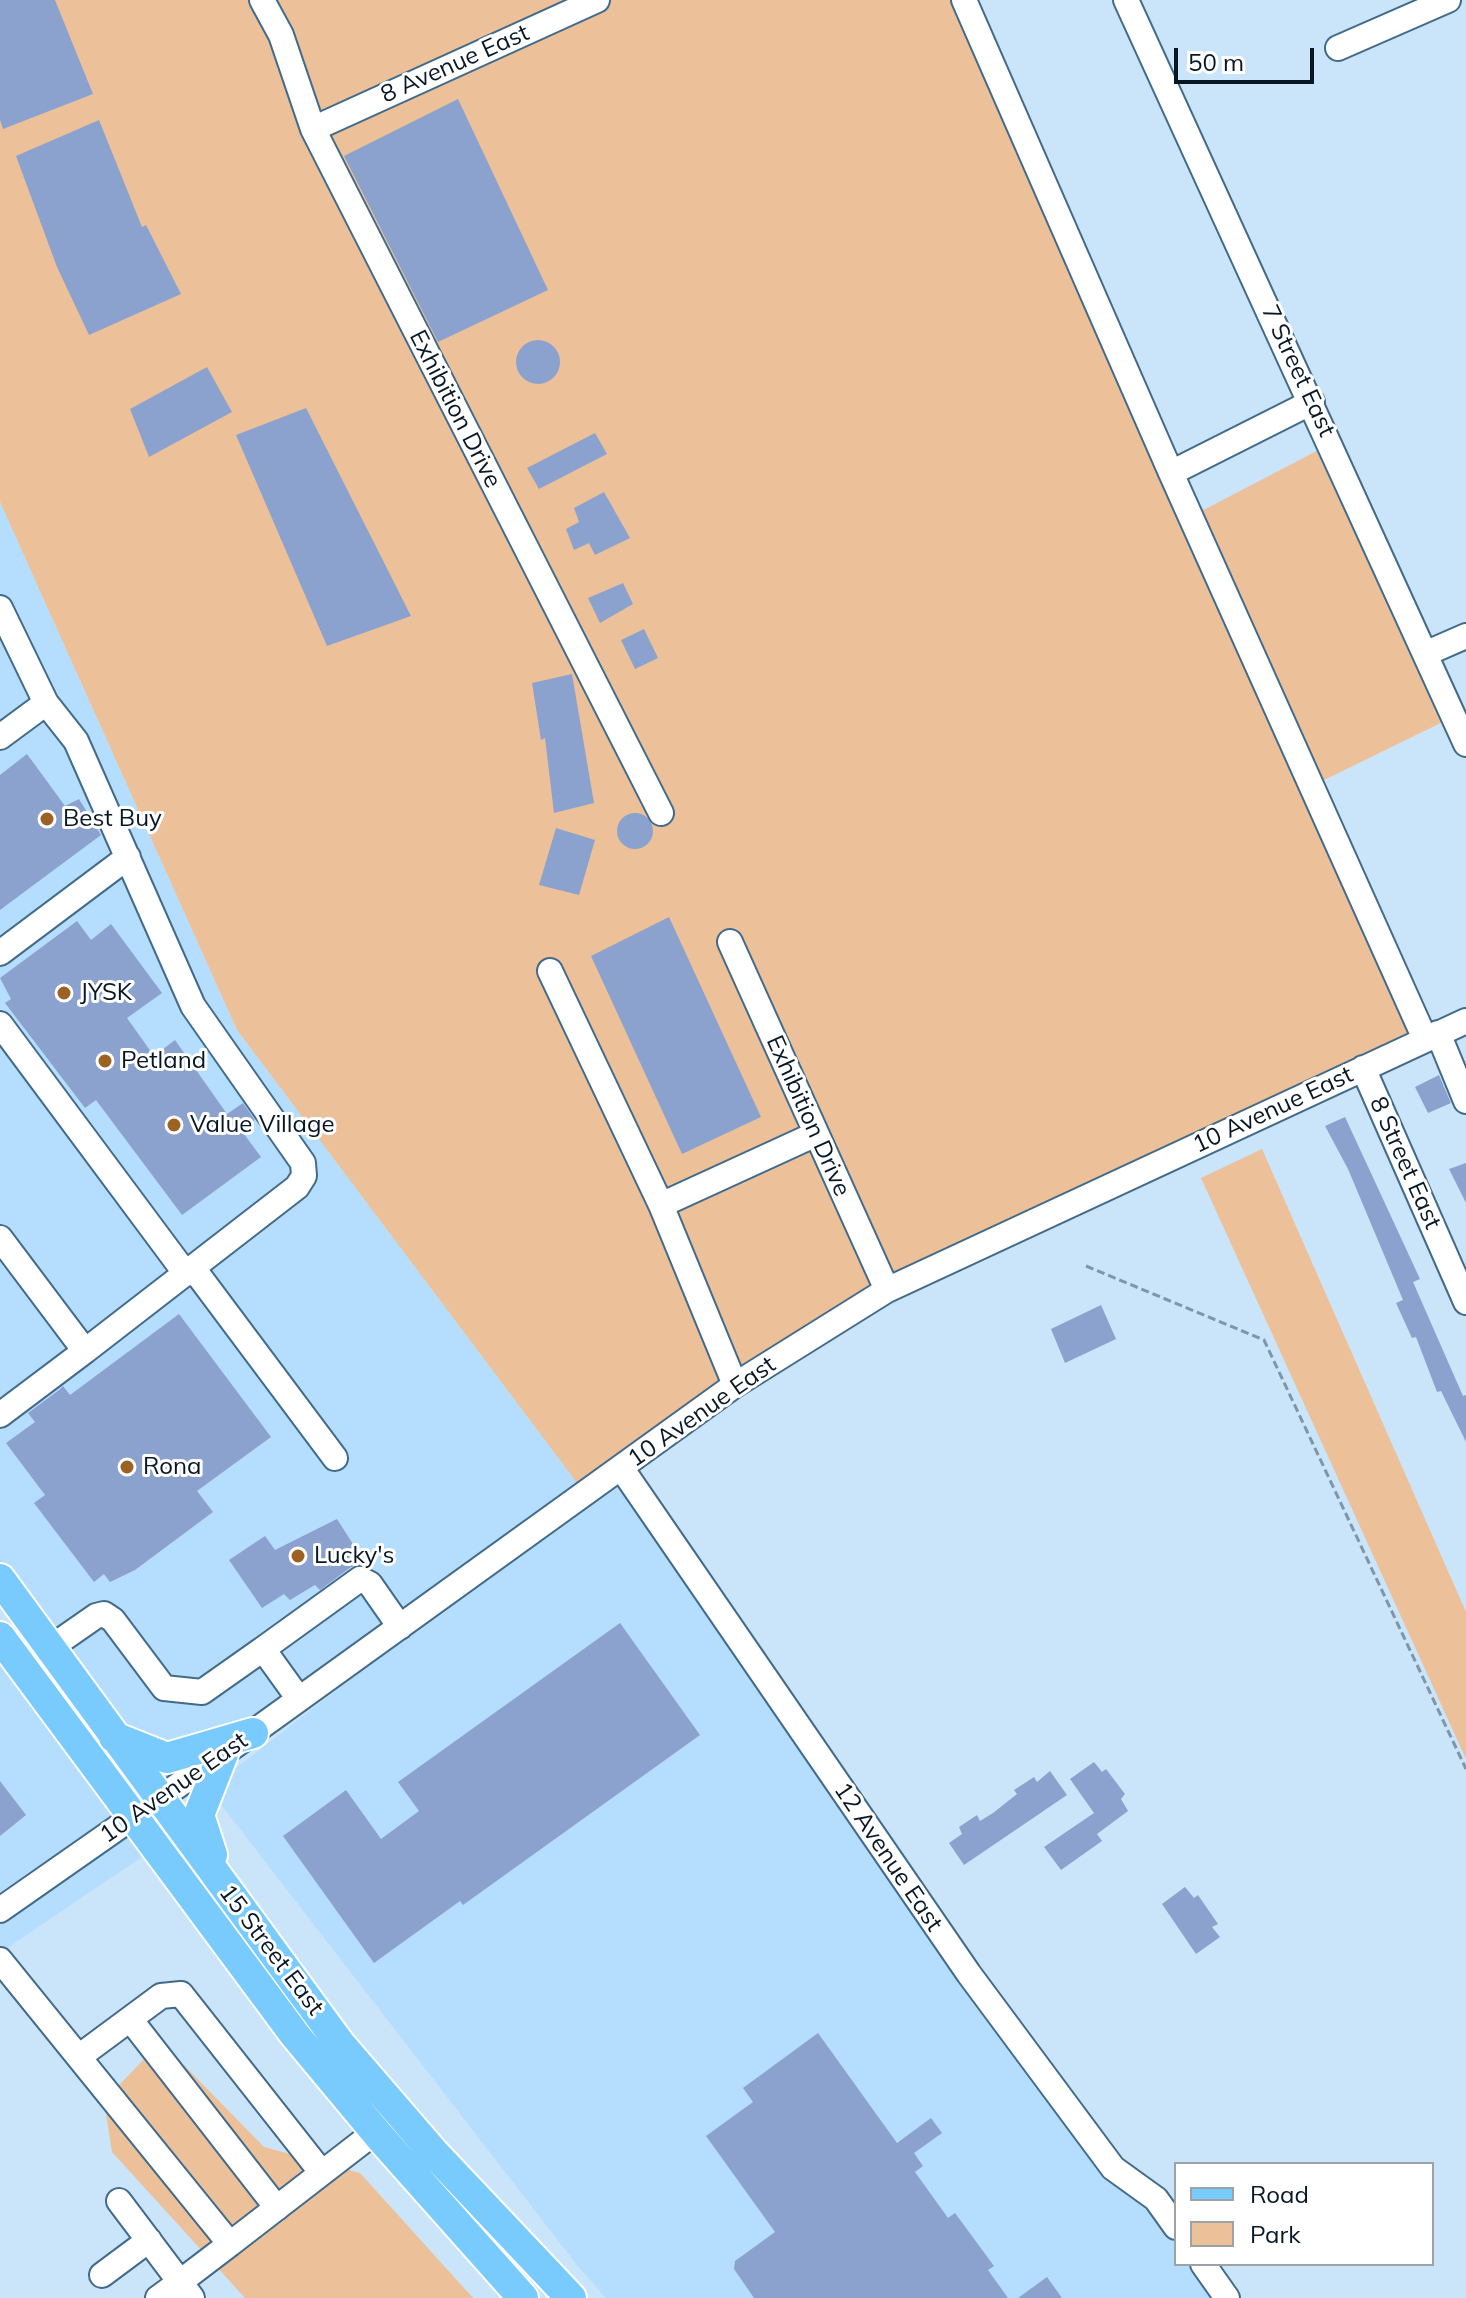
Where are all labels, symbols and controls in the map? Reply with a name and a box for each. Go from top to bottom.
street label: 8 Avenue East [376,19,534,109]
scale bar [1178,32,1318,82]
text: 50 m [1188,47,1244,77]
street label: 7 Street East [1255,301,1341,441]
street label: Exhibition Drive [403,325,507,493]
place label: Best Buy [63,805,162,833]
marker: Best Buy [38,810,56,828]
place label: JYSK [80,979,132,1007]
marker: JYSK [55,984,73,1002]
street label: Exhibition Drive [760,1031,856,1201]
place label: Petland [121,1047,206,1075]
marker: Petland [96,1052,114,1070]
street label: 10 Avenue East [1188,1060,1358,1160]
street label: 8 Street East [1363,1092,1447,1234]
place label: Value Village [190,1111,334,1139]
marker: Value Village [165,1116,183,1134]
street label: 10 Avenue East [623,1350,781,1474]
place label: Rona [143,1453,202,1481]
marker: Rona [118,1458,136,1476]
place label: Lucky's [314,1542,394,1570]
marker: Lucky's [289,1547,307,1565]
street label: 10 Avenue East [95,1726,253,1850]
street label: 12 Avenue East [828,1777,948,1937]
street label: 15 Street East [212,1879,330,2021]
legend [1174,2162,1434,2266]
text: Road [1250,2179,1309,2209]
text: Park [1250,2219,1301,2249]

